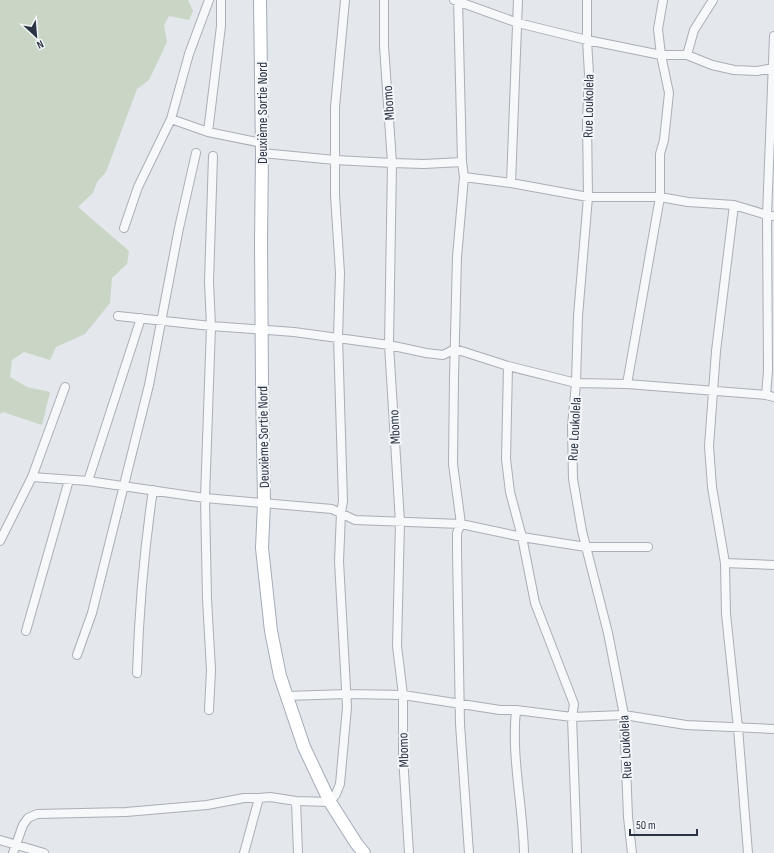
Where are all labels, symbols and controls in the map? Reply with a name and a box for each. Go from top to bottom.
north arrow [16,16,56,56]
text: N [35,37,46,52]
street label: Deuxième Sortie Nord [254,62,271,164]
street label: Rue Loukolela [579,74,598,138]
street label: Mbomo [379,85,398,121]
street label: Deuxième Sortie Nord [254,386,273,488]
street label: Rue Loukolela [564,397,585,461]
street label: Mbomo [385,409,404,445]
street label: Rue Loukolela [615,715,636,779]
street label: Mbomo [394,732,413,768]
scale bar [630,811,697,837]
text: 50 m [636,818,656,833]

